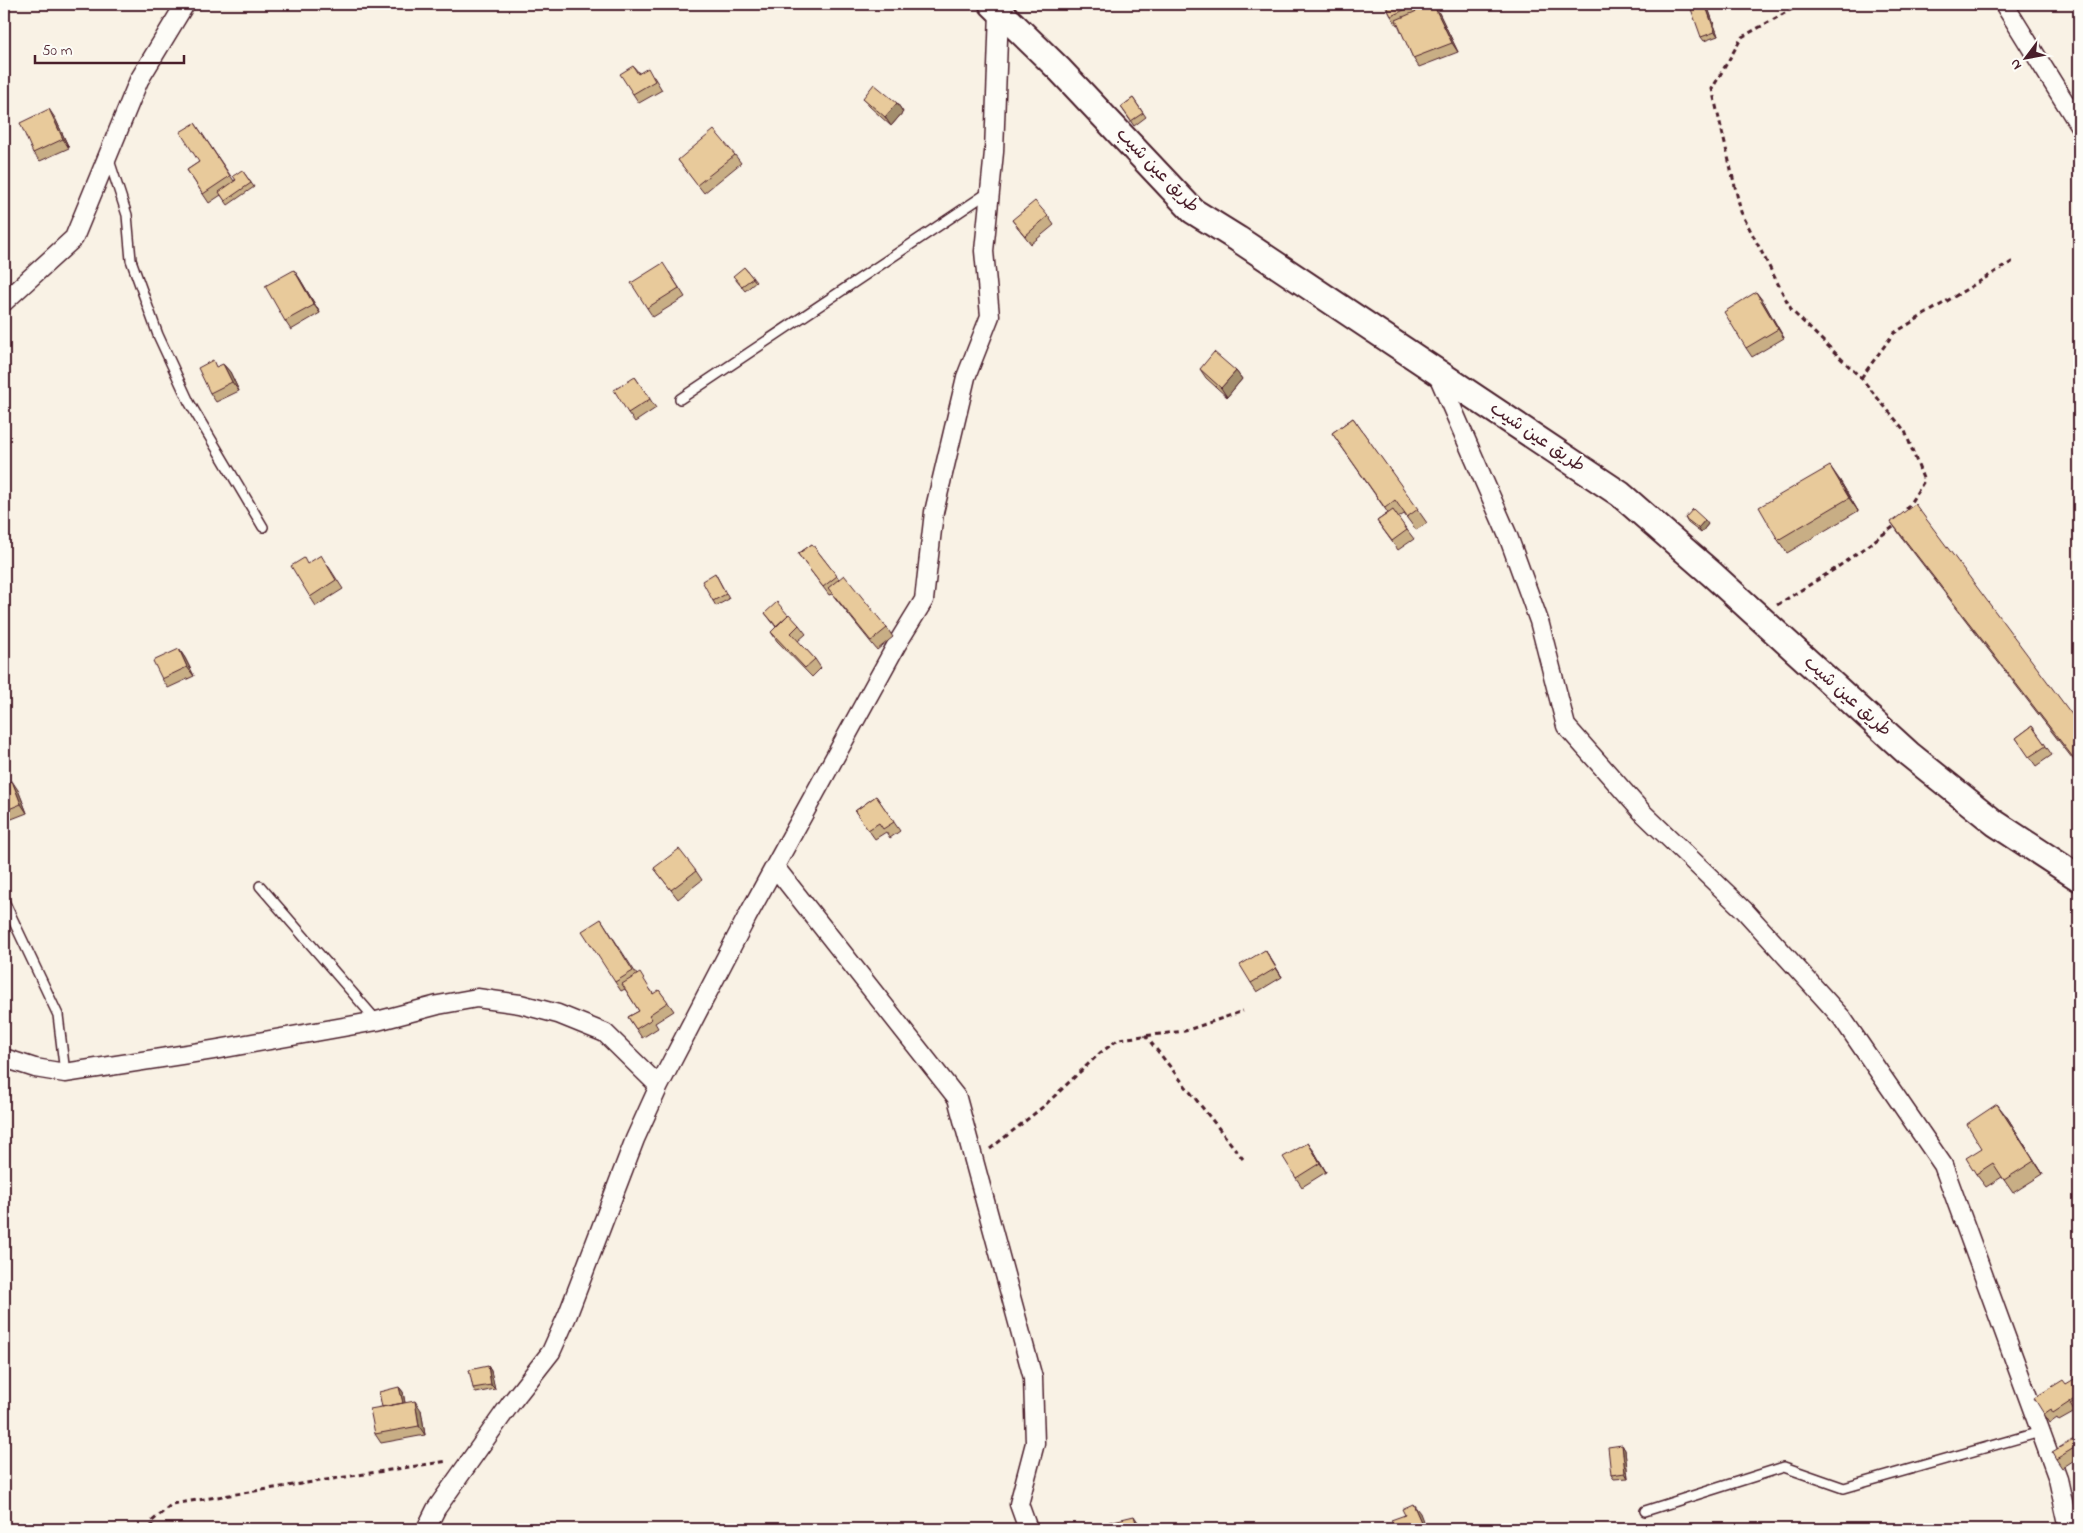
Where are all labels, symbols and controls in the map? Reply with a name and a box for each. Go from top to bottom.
scale bar [35,32,184,64]
north arrow [2000,32,2050,82]
text: 50 m [42,40,73,62]
text: N [2005,55,2028,74]
street label: طريق عين شيب [1109,122,1205,220]
street label: طريق عين شيب [1484,396,1590,480]
street label: طريق عين شيب [1797,650,1897,744]

